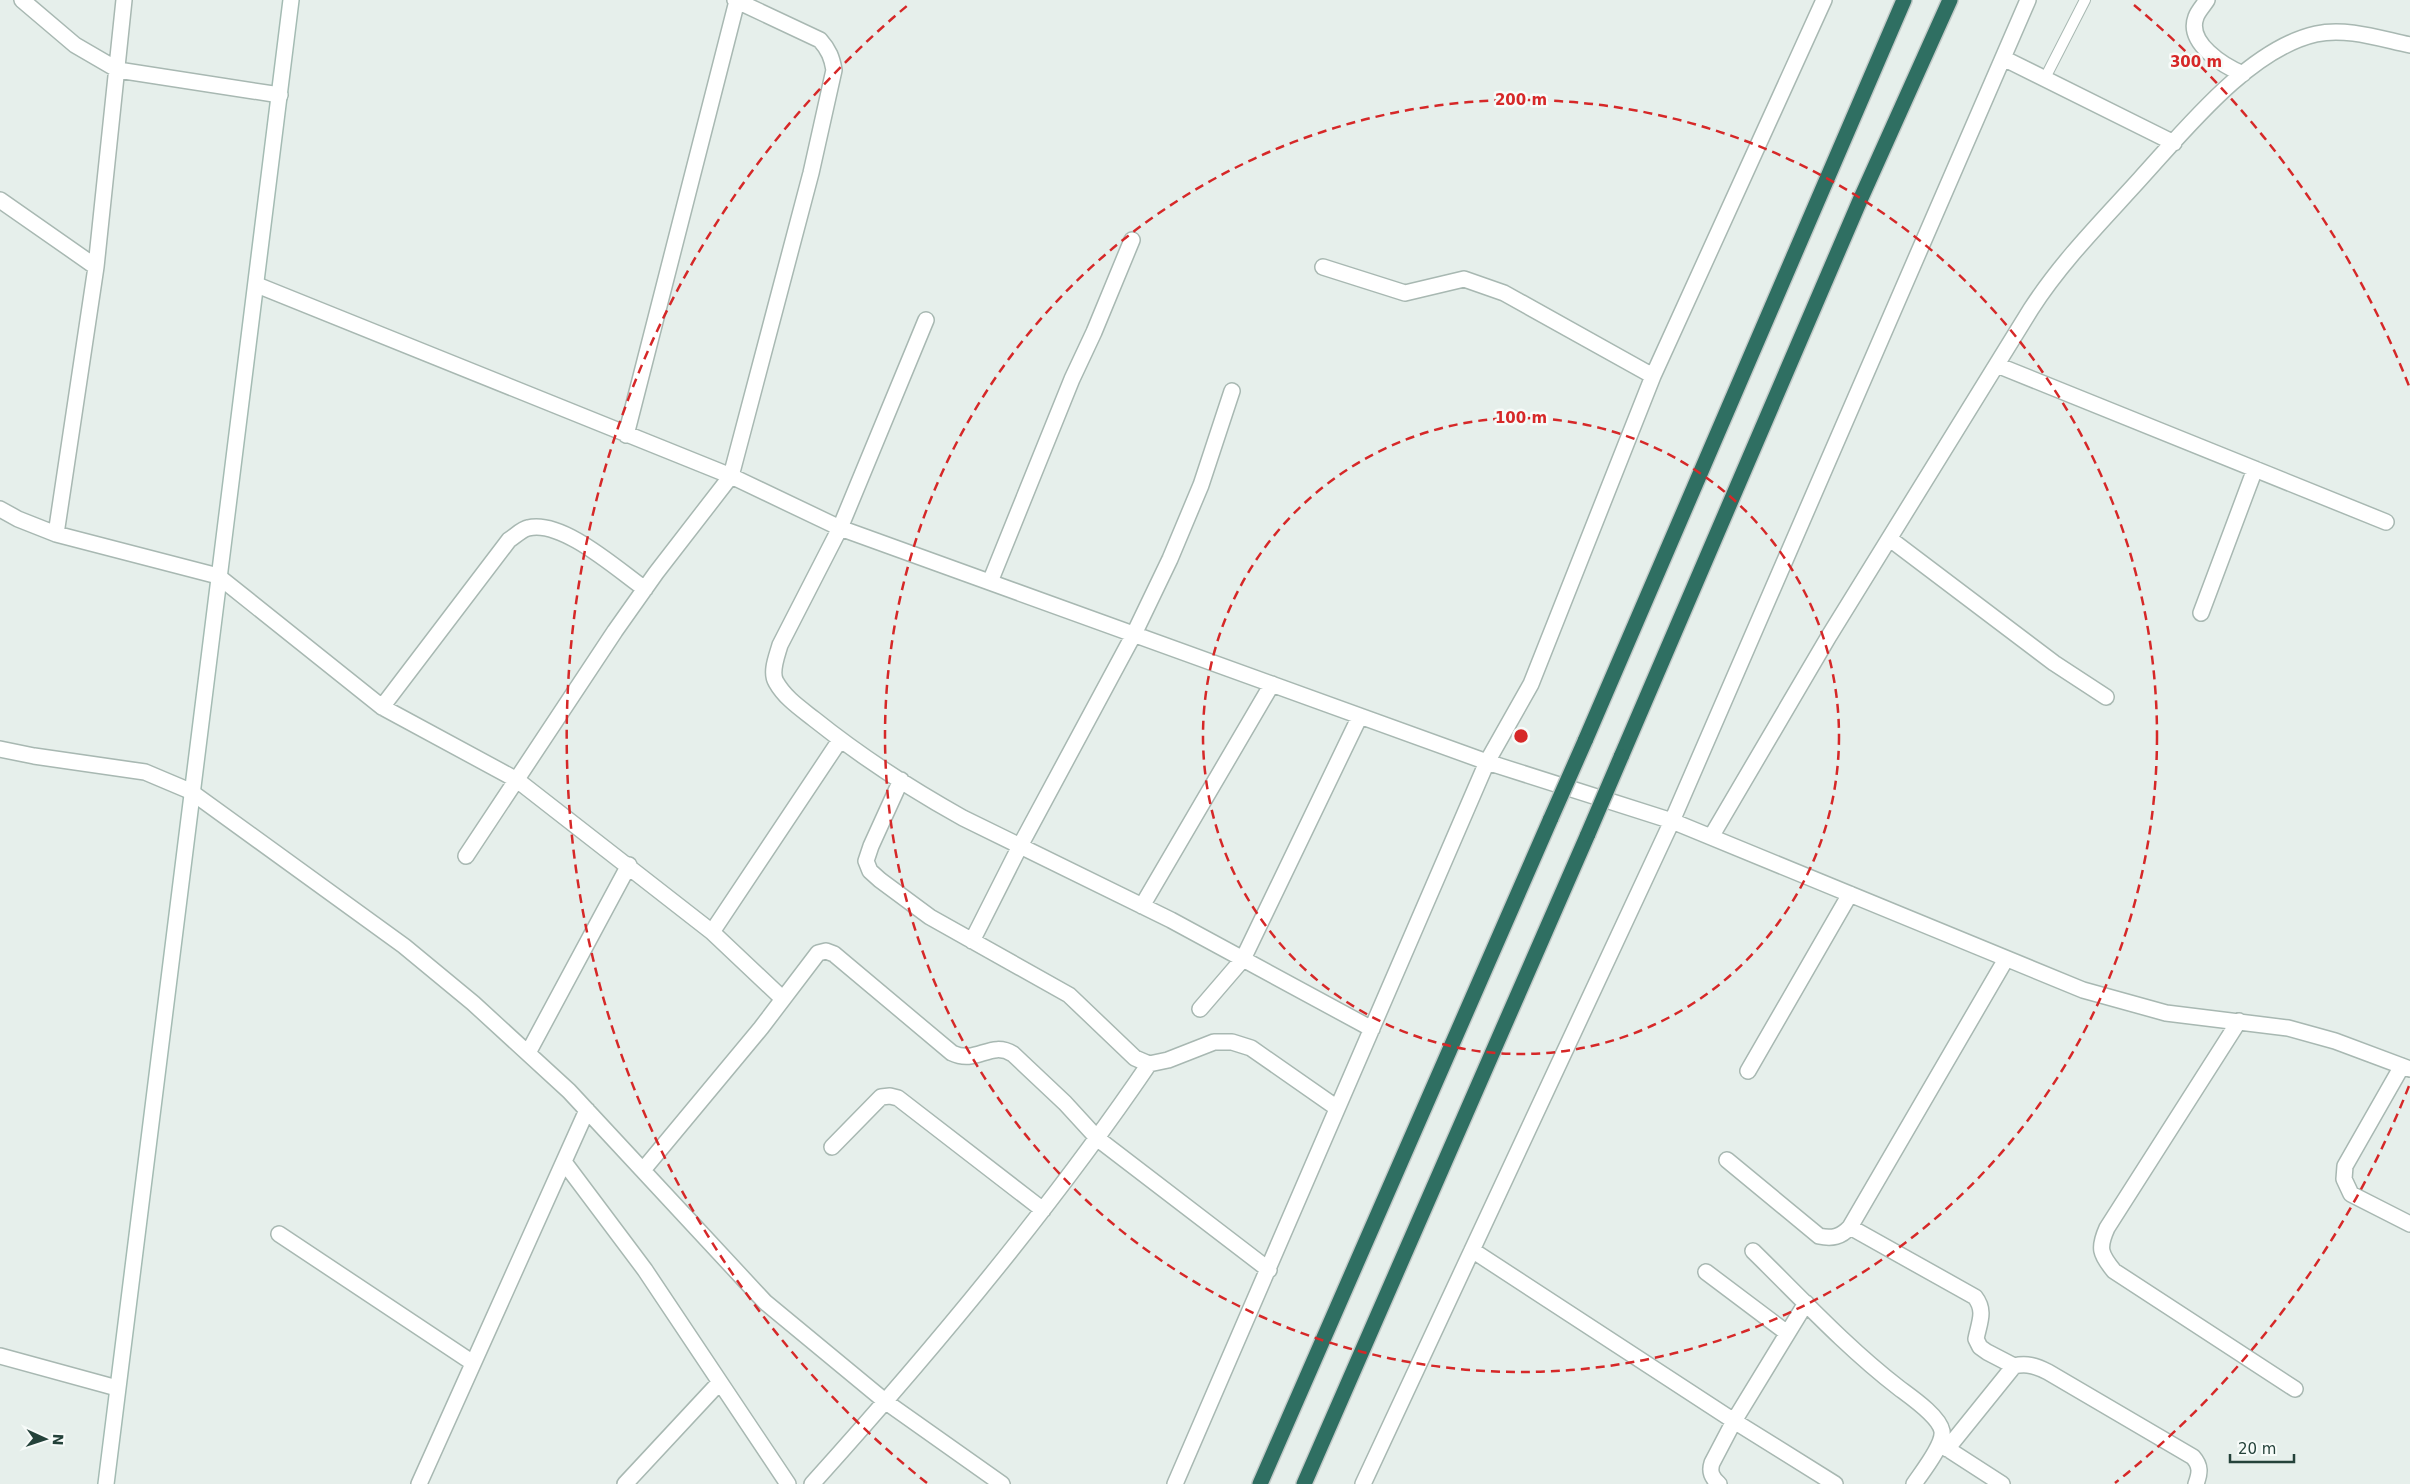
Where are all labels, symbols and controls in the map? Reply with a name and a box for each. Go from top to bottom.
text: 300 m [2170,53,2222,71]
text: 200 m [1495,91,1547,109]
text: 100 m [1495,409,1547,427]
centre of rings [1512,727,1530,745]
north arrow [20,1414,70,1464]
scale bar [2230,1432,2294,1464]
text: N [50,1433,66,1446]
text: 20 m [2238,1440,2276,1458]

